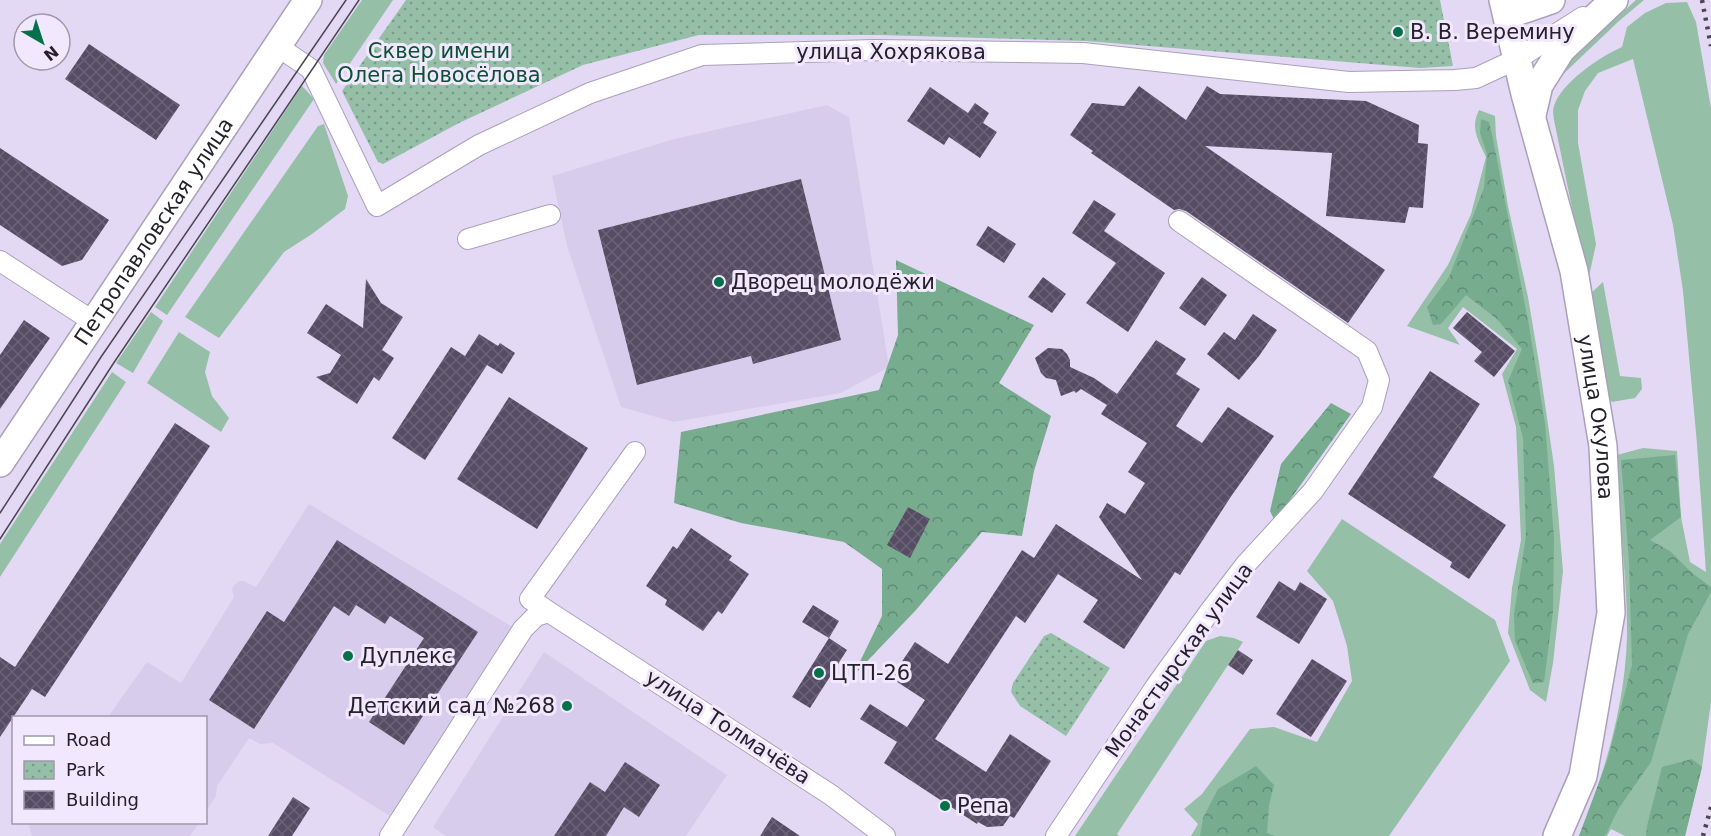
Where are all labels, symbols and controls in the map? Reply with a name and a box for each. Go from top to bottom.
north arrow [12,12,72,72]
place label: В. В. Веремину [1410,20,1575,44]
marker: В. В. Веремину [1391,25,1405,39]
park label: Сквер имени Олега Новосёлова [337,39,541,87]
street label: улица Хохрякова [796,40,986,64]
text: N [40,42,62,65]
street label: Петропавловская улица [70,113,238,350]
place label: Дворец молодёжи [731,270,935,294]
marker: Дворец молодёжи [712,275,726,289]
street label: улица Окулова [1573,333,1618,500]
street label: Монастырская улица [1100,558,1258,762]
place label: Дуплекс [360,644,453,668]
marker: Дуплекс [341,649,355,663]
place label: ЦТП-26 [831,661,910,685]
street label: улица Толмачёва [641,665,815,789]
marker: ЦТП-26 [812,666,826,680]
place label: Детский сад №268 [348,694,555,718]
marker: Детский сад №268 [560,699,574,713]
legend [12,716,207,824]
text: Road [66,729,111,750]
text: Park [66,759,105,780]
text: Building [66,789,139,810]
place label: Репа [957,794,1009,818]
marker: Репа [938,799,952,813]

